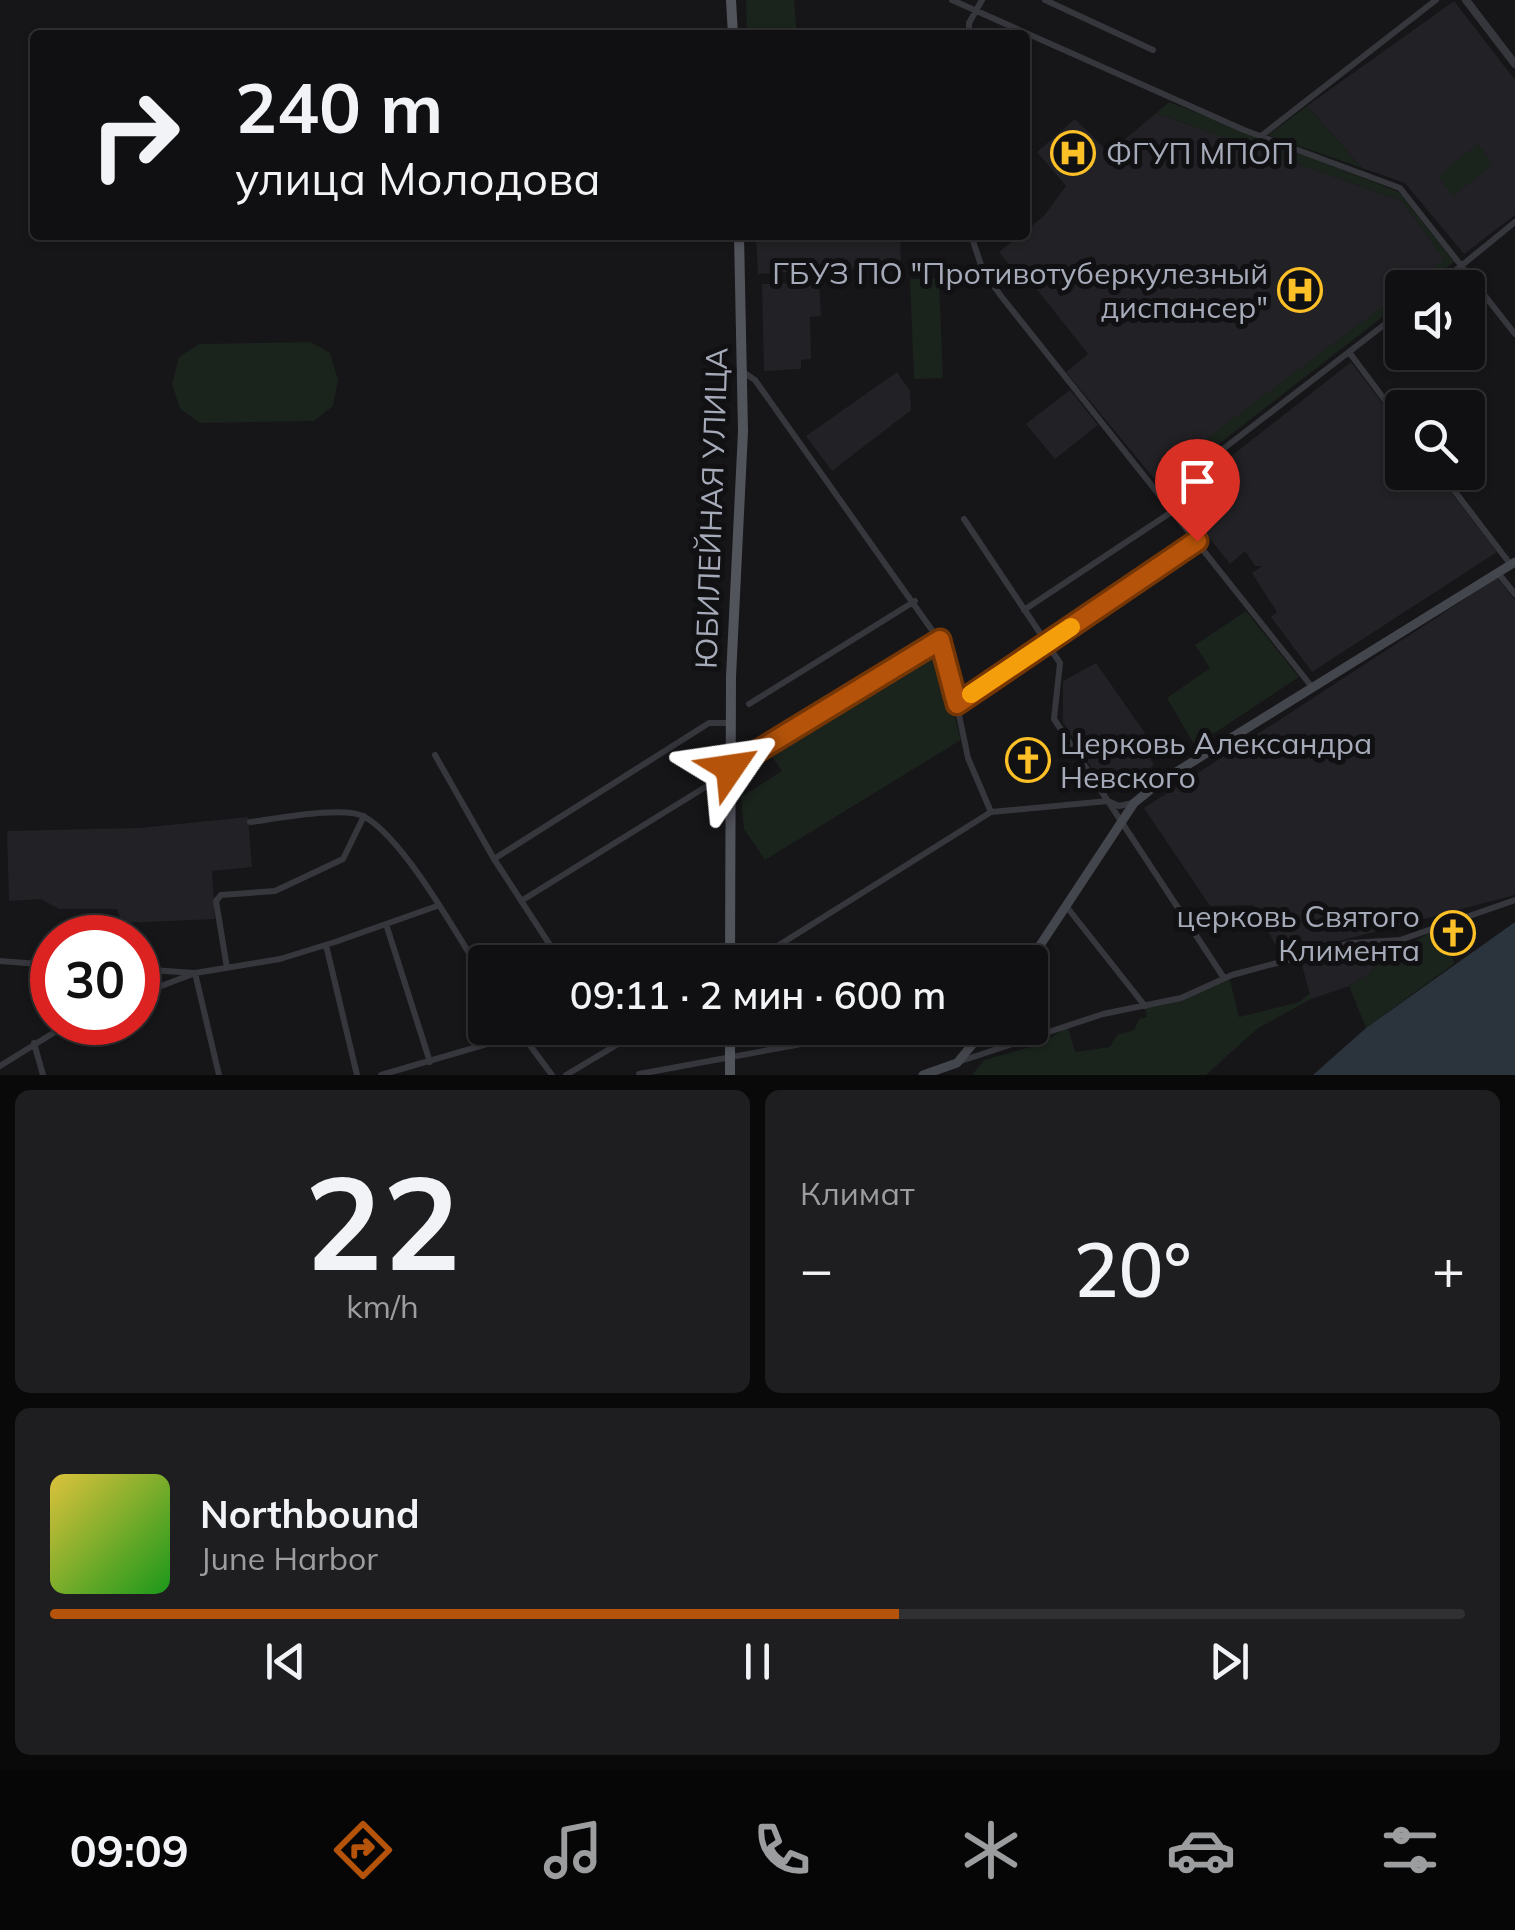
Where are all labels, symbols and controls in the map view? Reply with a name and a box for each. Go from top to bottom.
text: 240 m [235,63,443,151]
icon: right [70,70,200,200]
hospital icon: ФГУП МПОП [1050,130,1096,176]
place label: ФГУП МПОП [1106,134,1294,172]
text: улица Молодова [235,150,601,206]
place label: ГБУЗ ПО "Противотуберкулезный диспансер" [772,254,1268,326]
hospital icon: ГБУЗ ПО "Противотуберкулезный диспансер" [1277,267,1323,313]
map controls [1385,270,1485,490]
button: sound [1385,270,1485,370]
street label: ЮБИЛЕЙНАЯ УЛИЦА [686,347,736,669]
button: search [1385,390,1485,490]
pin [1155,439,1240,542]
icon: arrive [1170,454,1225,509]
position arrow [678,716,782,820]
place label: Церковь Александра Невского [1060,724,1372,796]
church icon: Церковь Александра Невского [1005,737,1051,783]
place label: церковь Святого Климента [1177,897,1420,969]
church icon: церковь Святого Климента [1430,910,1476,956]
speed limit sign: 30 [30,915,160,1045]
text: 09:11 · 2 мин · 600 m [570,971,946,1019]
text: 22 [304,1139,461,1303]
text: Климат [800,1173,914,1213]
text: 20° [1073,1222,1192,1316]
text: − [800,1234,833,1303]
text: + [1432,1234,1465,1303]
text: km/h [346,1286,419,1326]
text: Northbound [200,1490,420,1538]
text: June Harbor [200,1538,378,1578]
icon: previous [258,1634,313,1689]
icon: pause [730,1634,785,1689]
icon: next [1202,1634,1257,1689]
icon: directions [328,1815,398,1885]
icon: music [538,1815,608,1885]
icon: phone [747,1815,817,1885]
icon: climate [956,1815,1026,1885]
icon: car [1166,1815,1236,1885]
icon: filters [1375,1815,1445,1885]
text: 09:09 [70,1822,189,1878]

